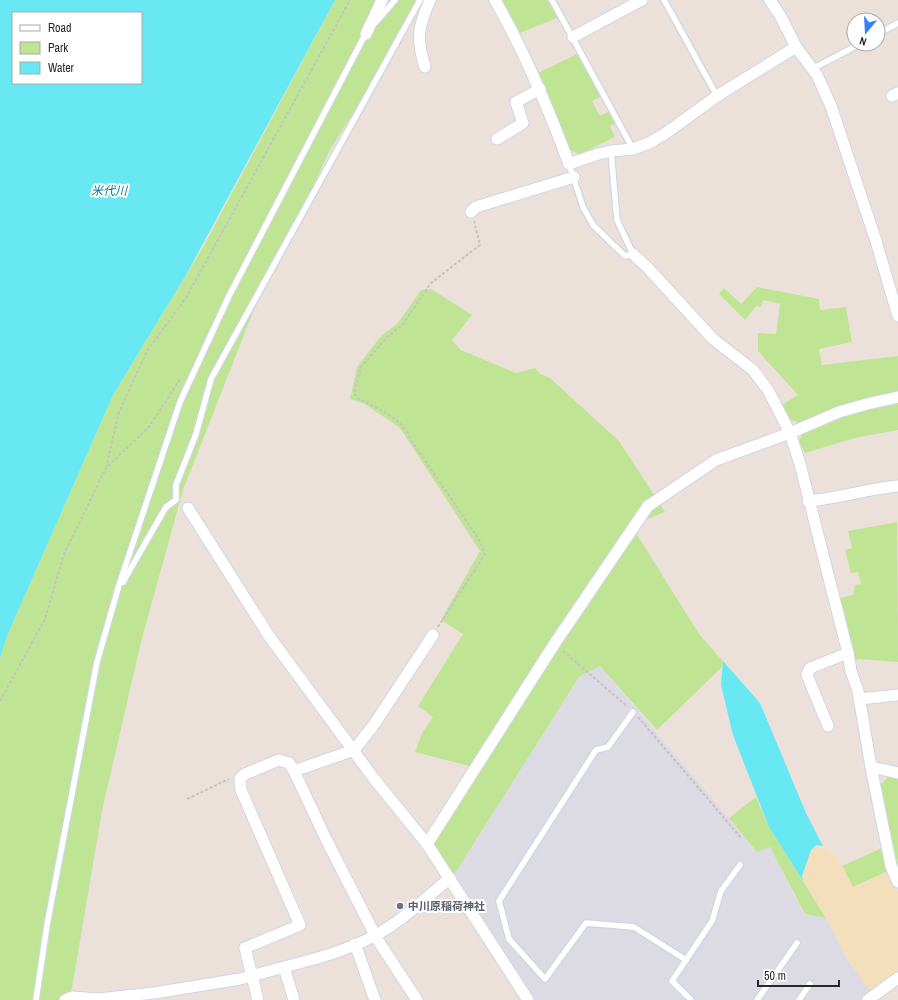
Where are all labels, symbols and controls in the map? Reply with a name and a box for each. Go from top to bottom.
legend [12,12,142,84]
north arrow [846,12,886,52]
text: Road [48,20,72,36]
text: N [858,34,868,49]
text: Park [48,40,68,56]
text: Water [48,60,75,76]
water label: 米代川 [91,183,129,199]
place label: 中川原稲荷神社 [408,899,485,913]
marker: 中川原稲荷神社 [395,901,405,911]
scale bar [758,962,839,988]
text: 50 m [764,968,786,984]

